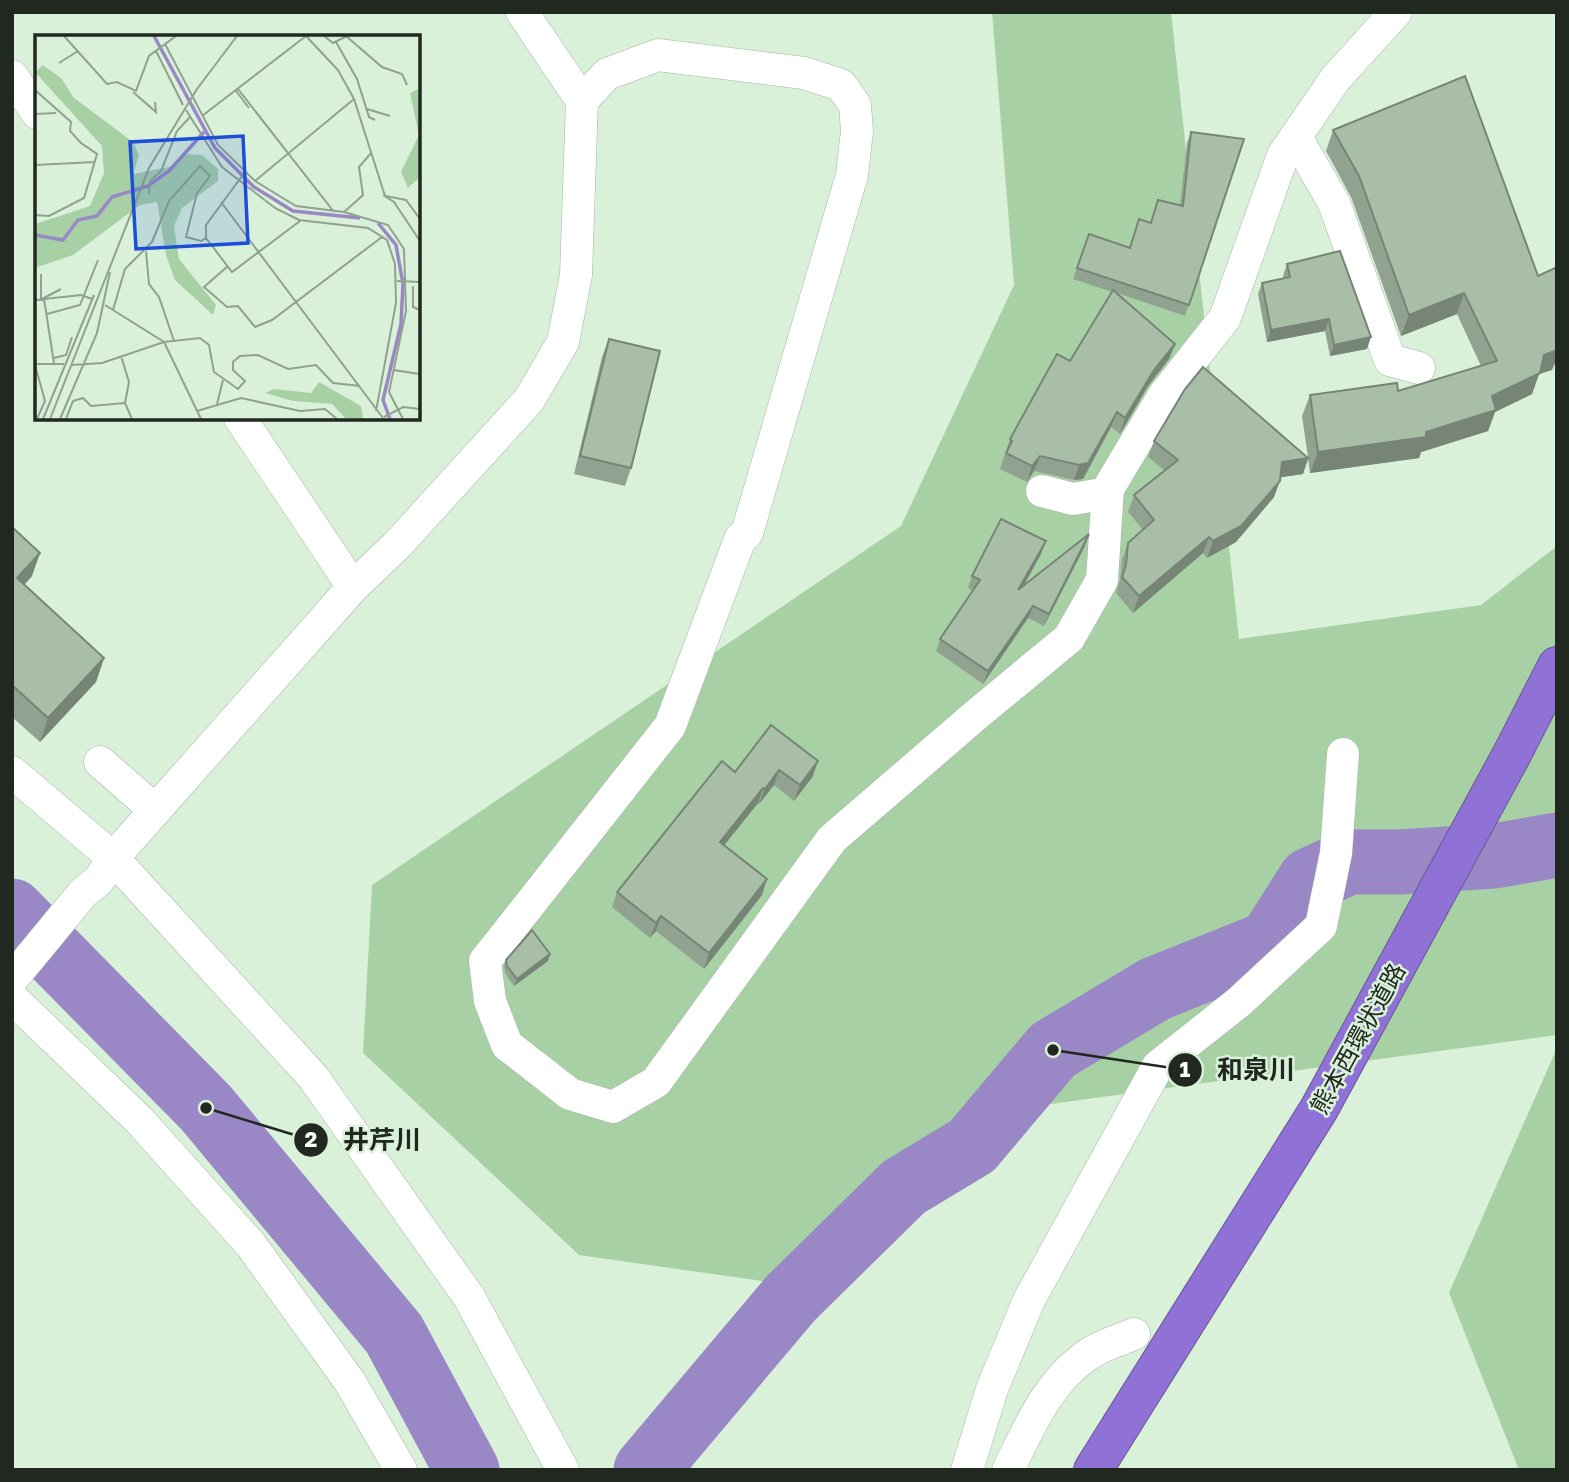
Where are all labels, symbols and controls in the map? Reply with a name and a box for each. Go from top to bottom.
inset map [35,35,420,420]
street label: 熊本西環状道路 [1304,958,1410,1118]
callout: 和泉川 [1168,1046,1309,1093]
text: 和泉川 [1217,1054,1295,1085]
text: 1 [1180,1056,1191,1082]
callout: 井芹川 [294,1116,435,1163]
text: 井芹川 [343,1124,421,1155]
text: 2 [305,1126,318,1152]

